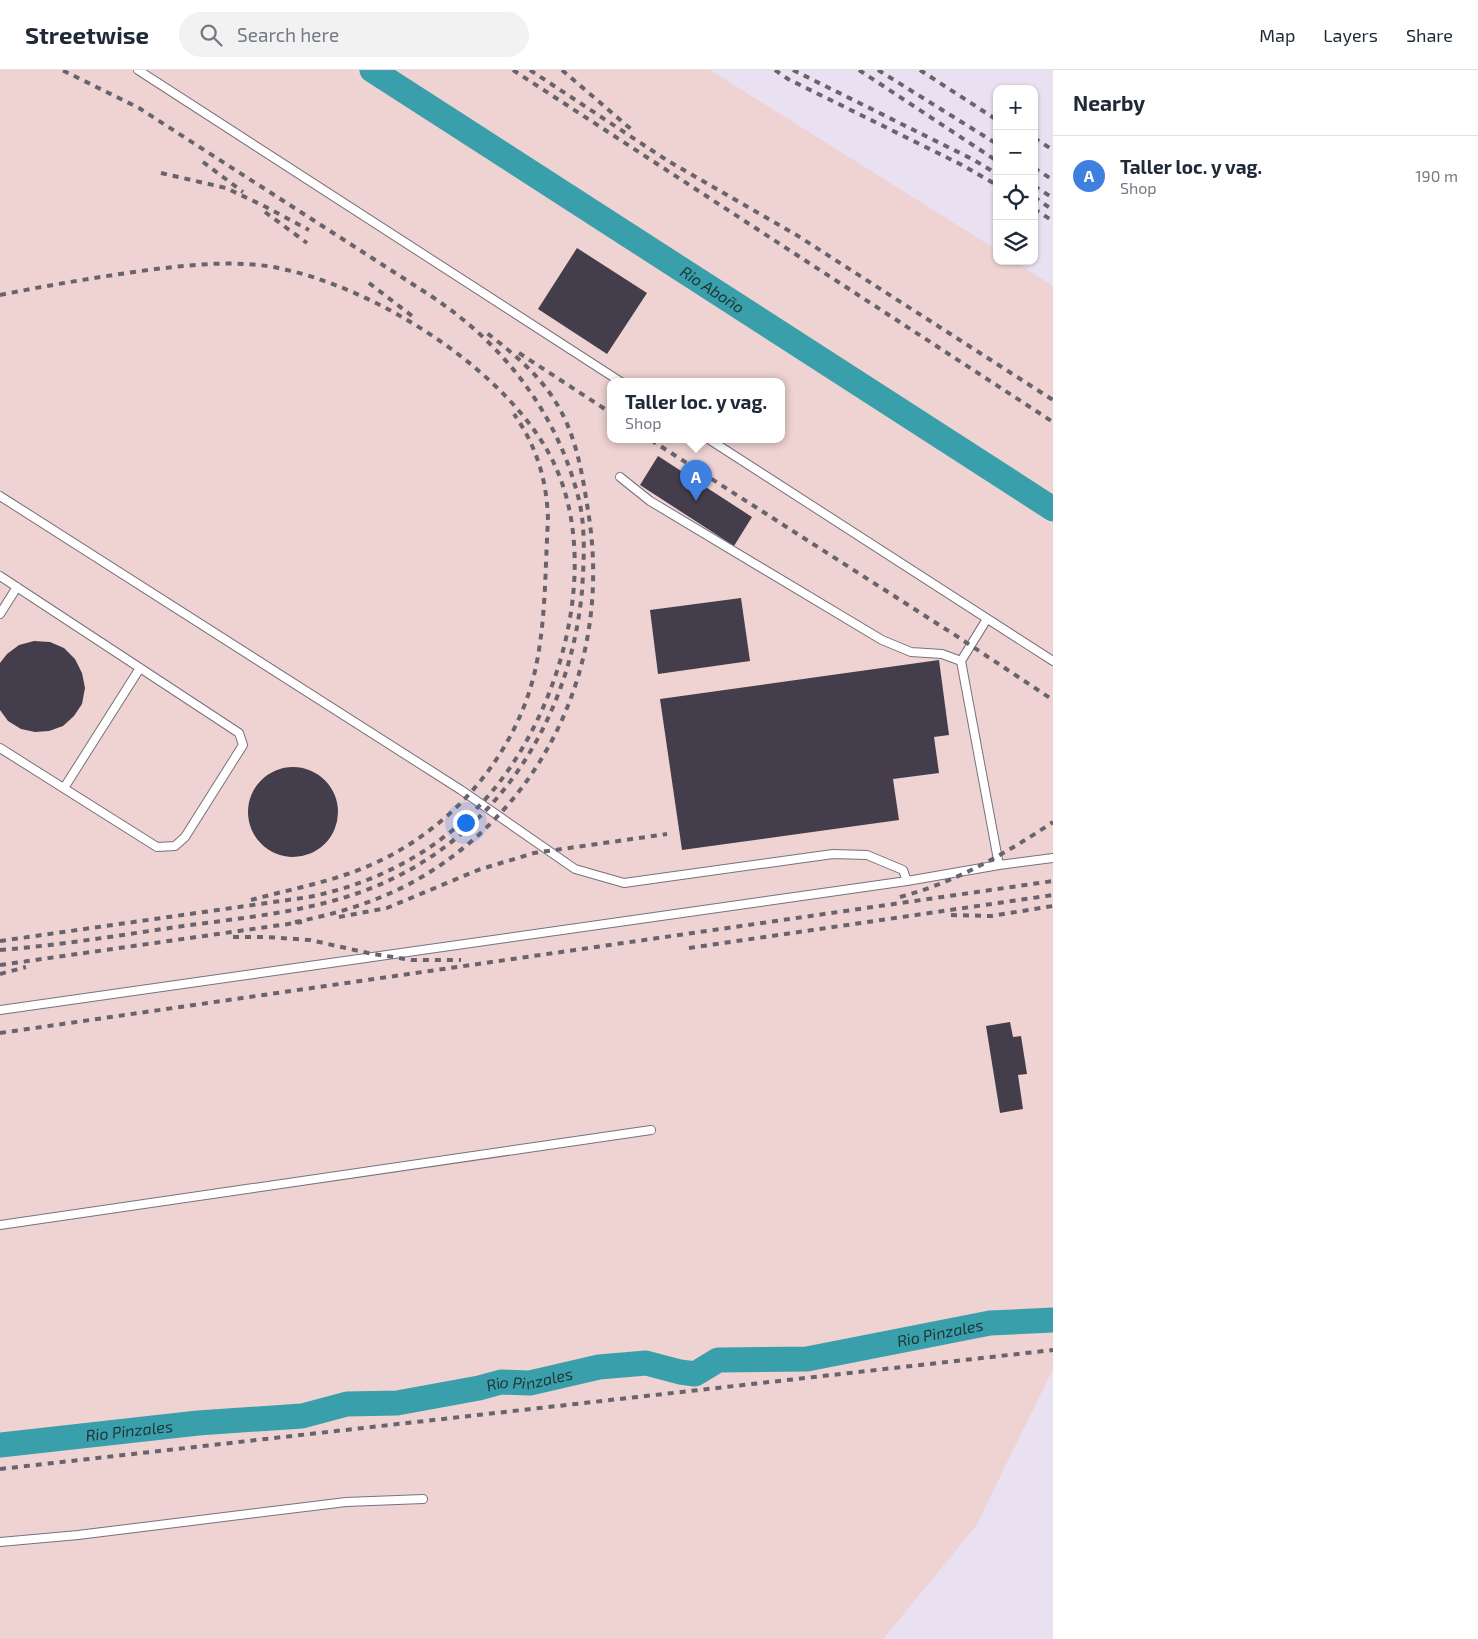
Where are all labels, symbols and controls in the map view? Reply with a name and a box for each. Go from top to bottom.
search box [179,12,529,57]
text: Streetwise [25,20,149,49]
icon: search [197,21,225,49]
text: Search here [237,23,339,46]
text: Map [1259,24,1295,46]
text: Layers [1323,24,1378,46]
text: Share [1406,24,1453,46]
map controls [993,85,1038,265]
button: + [993,85,1038,130]
text: Nearby [1073,90,1145,115]
button: − [993,130,1038,175]
text: Taller loc. y vag. [1120,155,1262,178]
text: A [1084,166,1094,185]
text: 190 m [1415,166,1458,185]
button: locate [993,175,1038,220]
text: Shop [1120,178,1157,197]
button: layers [993,220,1038,265]
water label: Rio Aboño [677,261,748,317]
popup [607,378,785,443]
text: Taller loc. y vag. [625,390,767,413]
text: Shop [625,413,662,432]
pin: A [680,460,712,501]
your location [453,810,479,836]
water label: Rio Pinzales [895,1315,985,1350]
water label: Rio Pinzales [484,1363,575,1395]
water label: Rio Pinzales [85,1416,174,1444]

